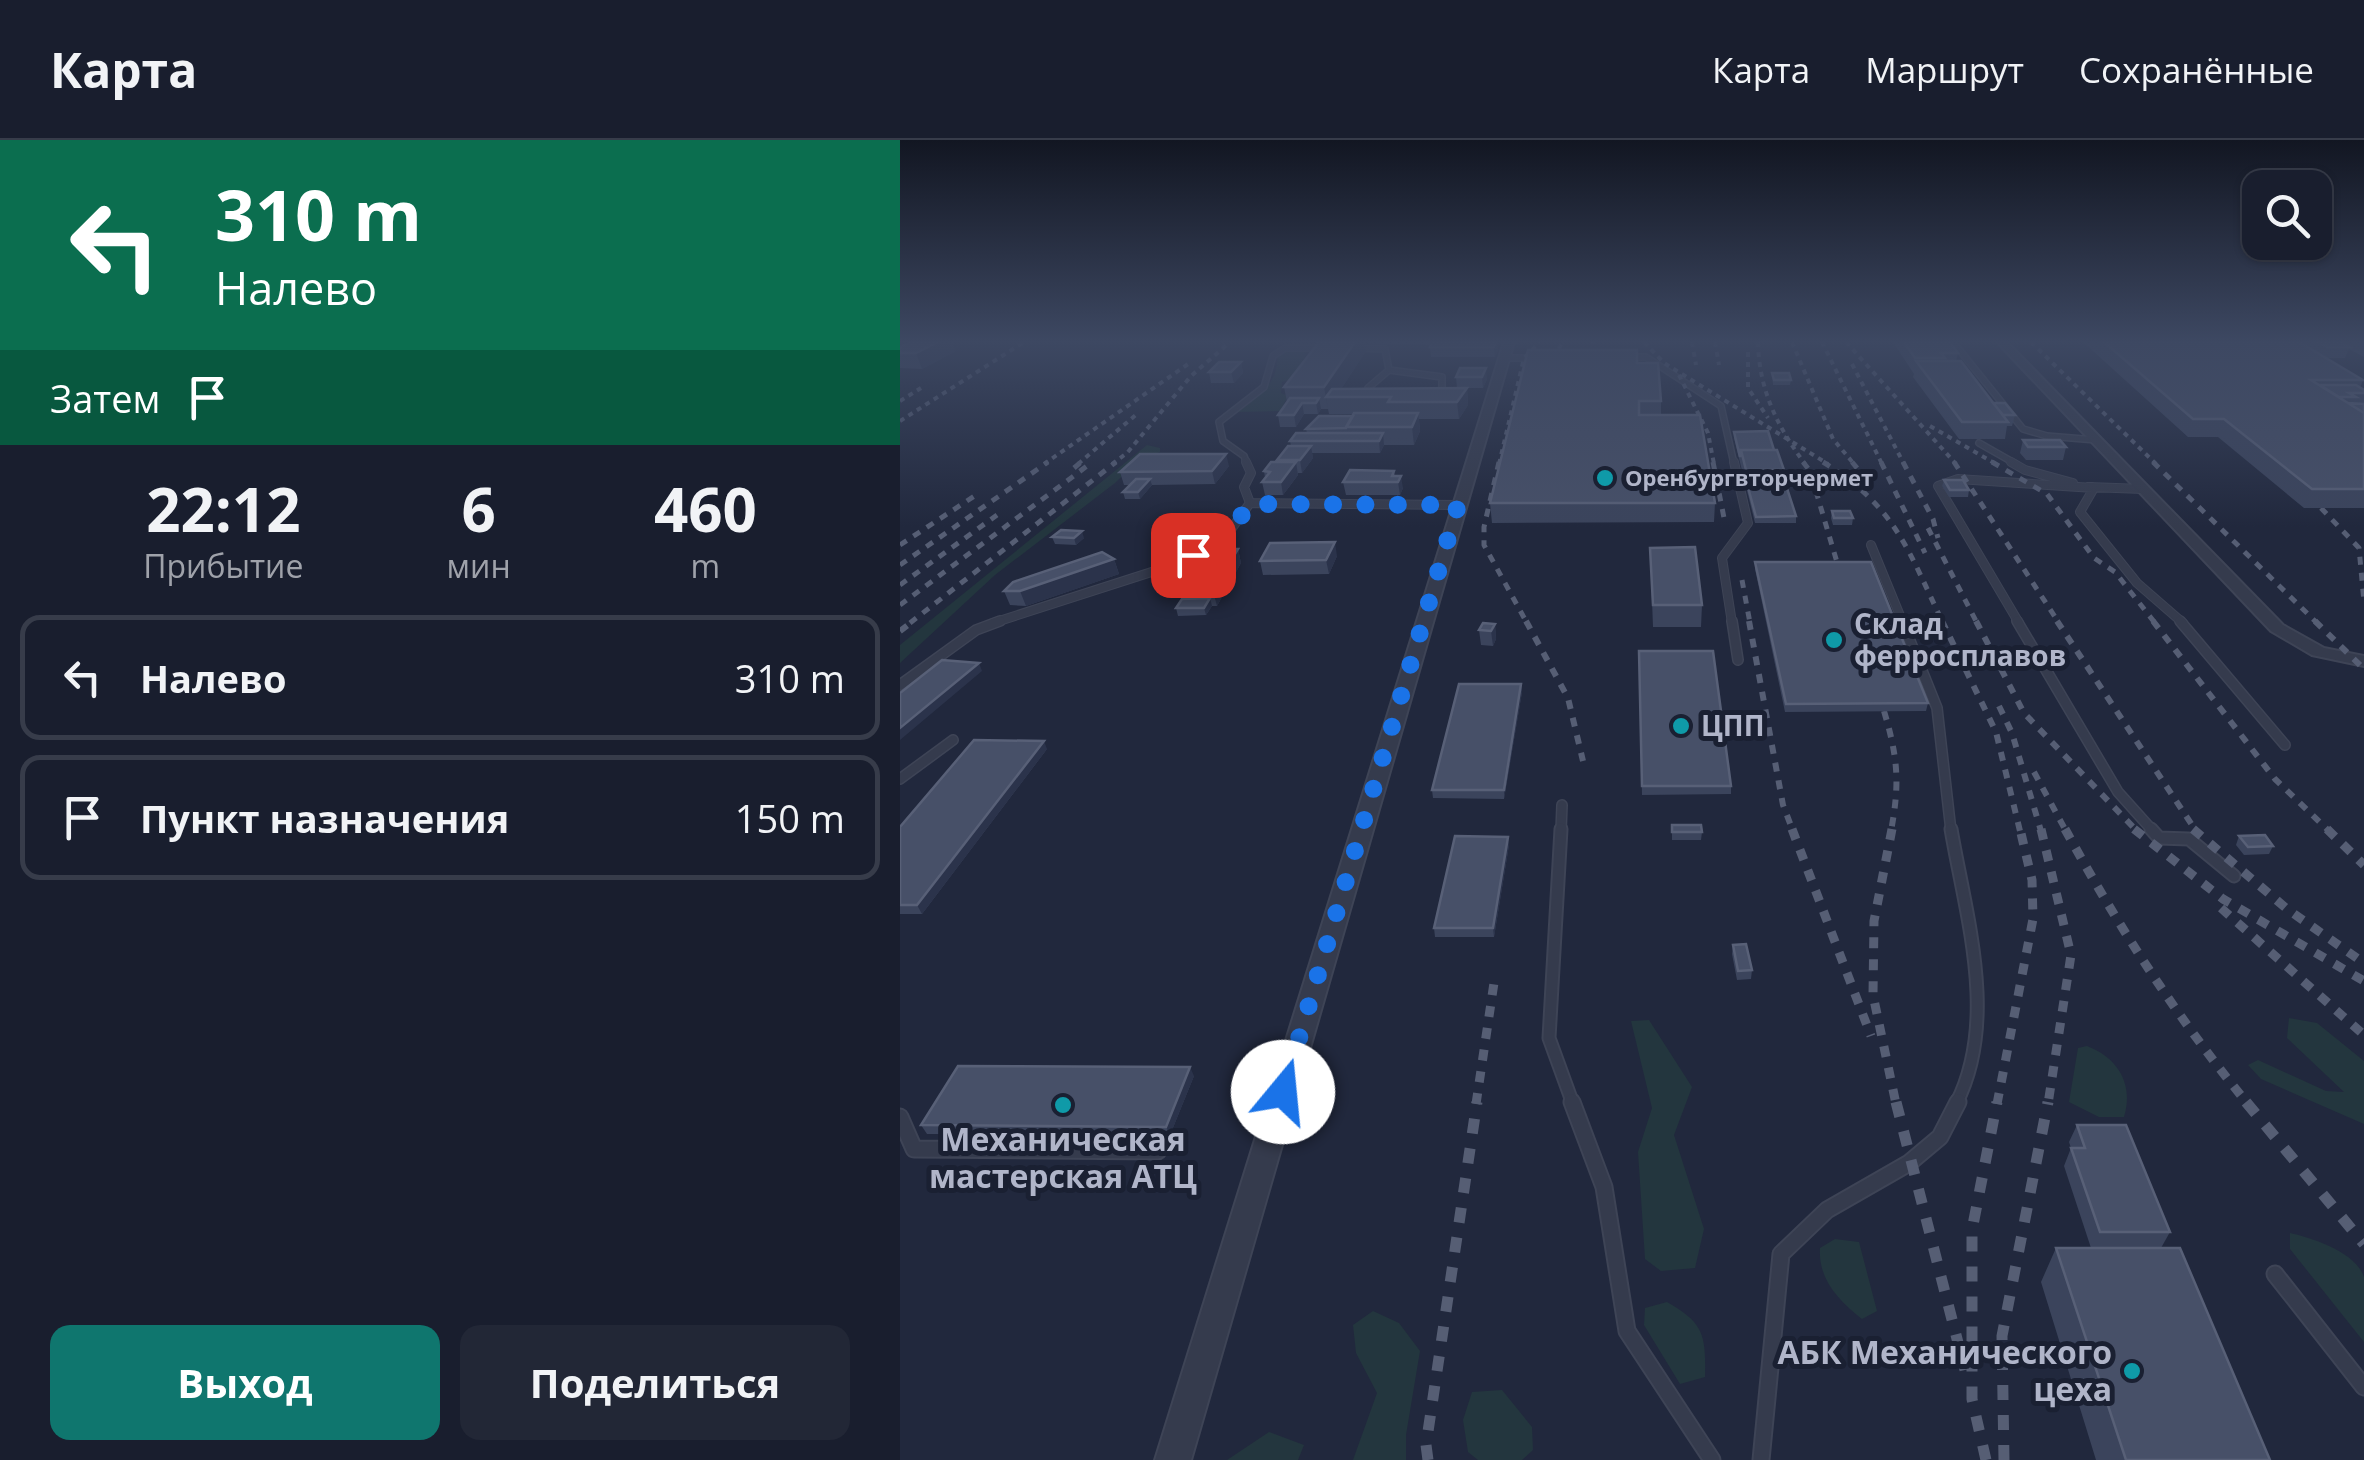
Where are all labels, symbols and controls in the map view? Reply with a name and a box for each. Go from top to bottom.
text: Карта [50,37,197,102]
text: Карта [1712,46,1810,93]
text: Маршрут [1865,46,2024,93]
text: Сохранённые [2079,46,2314,93]
text: 310 m [215,166,422,262]
map controls [2242,170,2332,260]
button: search [2242,170,2332,260]
icon: left [50,180,180,310]
text: Налево [215,257,377,318]
icon: arrive [180,370,235,425]
text: Затем [50,372,160,424]
place label: Оренбургвторчермет [1625,462,1873,492]
marker: Оренбургвторчермет [1594,467,1616,489]
text: 22:12 [146,468,300,550]
text: 6 [461,468,496,550]
text: 460 [654,468,757,550]
pin [1151,513,1236,598]
icon: arrive [1166,528,1221,583]
text: Прибытие [143,544,303,587]
text: мин [447,544,511,587]
text: m [691,544,720,587]
place label: Склад ферросплавов [1854,604,2066,674]
marker: Склад ферросплавов [1823,629,1845,651]
icon: left [55,650,110,705]
text: Налево [140,652,286,704]
text: 310 m [735,652,845,704]
place label: ЦПП [1701,706,1765,744]
marker: ЦПП [1670,715,1692,737]
icon: arrive [55,790,110,845]
text: Пункт назначения [140,792,509,844]
text: 150 m [735,792,845,844]
position arrow [1231,1040,1335,1144]
marker: Механическая мастерская АТЦ [1052,1094,1074,1116]
place label: Механическая мастерская АТЦ [929,1117,1197,1197]
button: Выход [50,1325,440,1440]
button: Поделиться [460,1325,850,1440]
place label: АБК Механического цеха [1777,1330,2112,1410]
marker: АБК Механического цеха [2121,1360,2143,1382]

